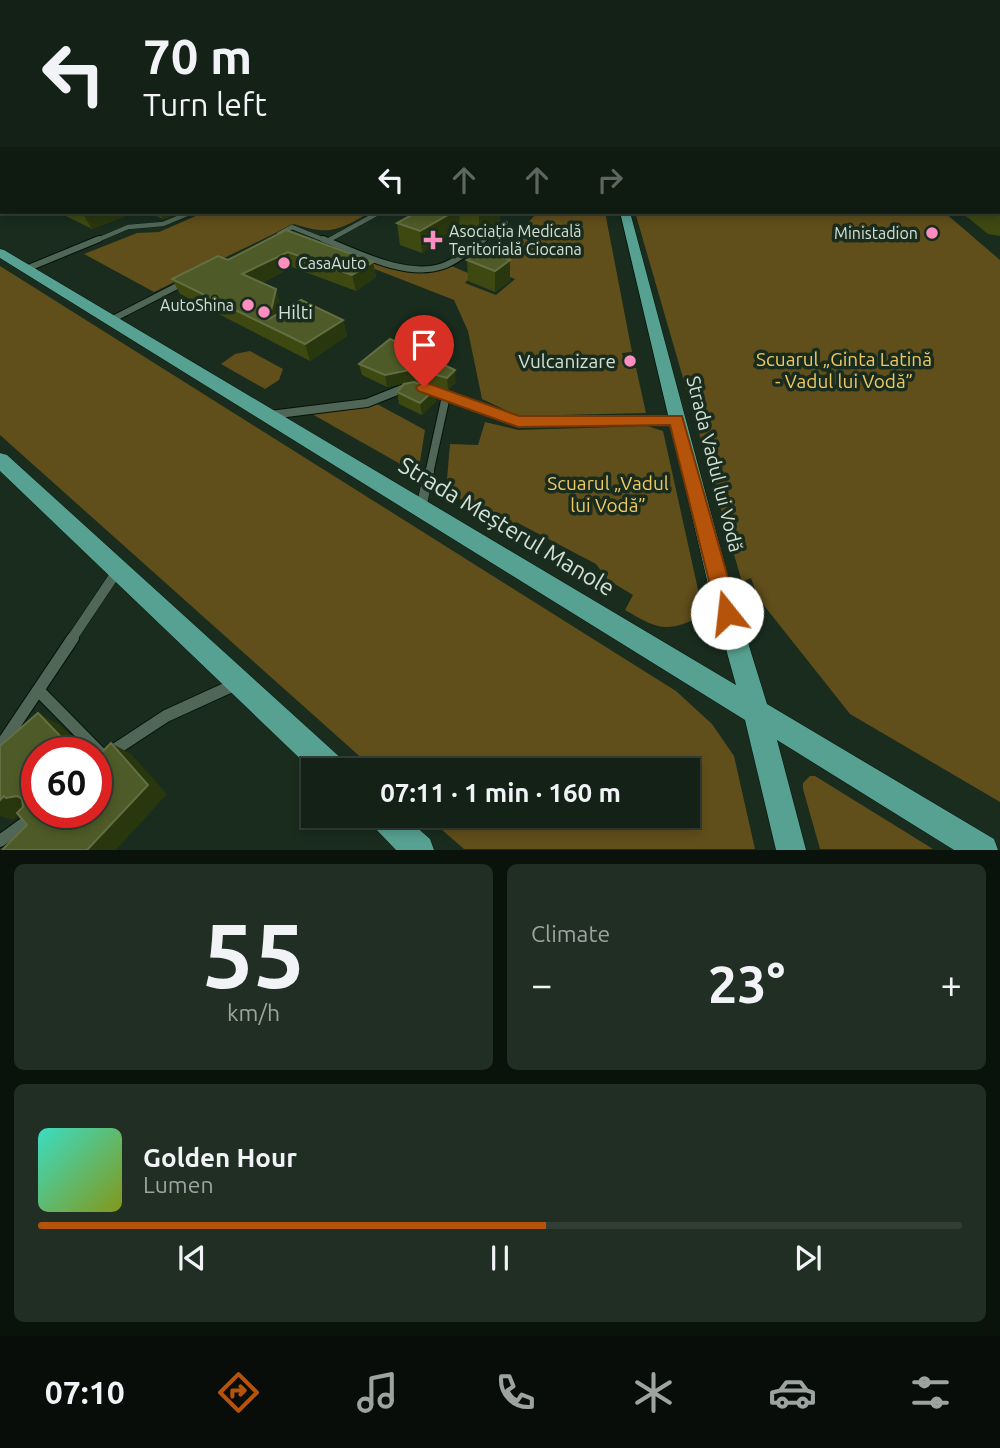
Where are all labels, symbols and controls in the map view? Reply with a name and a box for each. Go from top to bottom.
icon: left [28,28,119,119]
text: 70 m [143,28,252,83]
text: Turn left [143,86,267,122]
icon: left [372,161,410,199]
icon: ahead [445,161,483,199]
icon: ahead [518,161,556,199]
icon: right [591,161,629,199]
place label: Asociația Medicală Teritorială Ciocana [449,222,582,258]
place label: Ministadion [834,224,918,242]
marker: Ministadion [924,225,940,241]
marker: Asociația Medicală Teritorială Ciocana [423,230,443,250]
place label: CasaAuto [298,254,366,272]
marker: CasaAuto [276,255,292,271]
place label: AutoShina [160,296,234,314]
marker: AutoShina [240,297,256,313]
place label: Hilti [278,301,313,323]
marker: Hilti [256,304,272,320]
pin [394,315,454,387]
icon: arrive [405,326,443,364]
park label: Scuarul „Ginta Latină - Vadul lui Vodă” [756,348,932,392]
place label: Vulcanizare [518,350,616,372]
marker: Vulcanizare [622,353,638,369]
street label: Strada Vadul lui Vodă [682,374,748,554]
street label: Strada Meșterul Manole [395,452,619,600]
park label: Scuarul „Vadul lui Vodă” [547,472,669,516]
position arrow [690,576,764,650]
speed limit sign: 60 [21,737,112,828]
text: 07:11 · 1 min · 160 m [380,778,621,807]
text: 55 [202,903,305,1005]
text: Climate [531,921,610,946]
text: 23° [708,955,785,1013]
text: − [531,963,552,1005]
text: + [941,963,962,1005]
text: km/h [227,1000,280,1025]
text: Golden Hour [143,1143,297,1172]
text: Lumen [143,1172,214,1197]
icon: previous [173,1239,211,1277]
icon: pause [481,1239,519,1277]
icon: next [789,1239,827,1277]
icon: directions [214,1368,263,1417]
icon: music [353,1368,402,1417]
icon: phone [491,1368,540,1417]
icon: climate [629,1368,678,1417]
icon: car [768,1368,817,1417]
icon: filters [906,1368,955,1417]
text: 07:10 [45,1374,125,1410]

